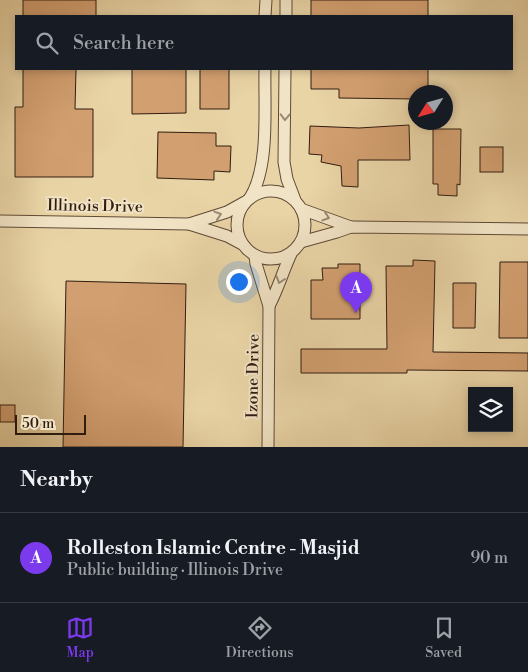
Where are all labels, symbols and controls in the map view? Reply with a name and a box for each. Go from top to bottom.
search box [15,15,513,70]
icon: search [33,29,61,57]
text: Search here [73,31,174,55]
north arrow [408,85,453,130]
one-way arrow [280,114,290,122]
street label: Illinois Drive [47,195,143,217]
one-way arrow [213,211,222,221]
one-way arrow [321,212,330,222]
your location [226,269,252,295]
pin: A [340,272,372,313]
one-way arrow [276,275,286,283]
street label: Izone Drive [242,334,264,418]
map controls [468,387,513,432]
button: layers [468,387,513,432]
scale bar [15,412,86,435]
text: 50 m [22,415,54,433]
text: Nearby [20,467,93,493]
text: Rolleston Islamic Centre - Masjid [67,536,360,560]
text: A [30,548,42,568]
text: 90 m [470,548,508,568]
text: Public building · Illinois Drive [67,560,283,580]
tab: Map [66,614,94,662]
tab: Directions [226,614,293,662]
tab: Saved [425,614,462,662]

